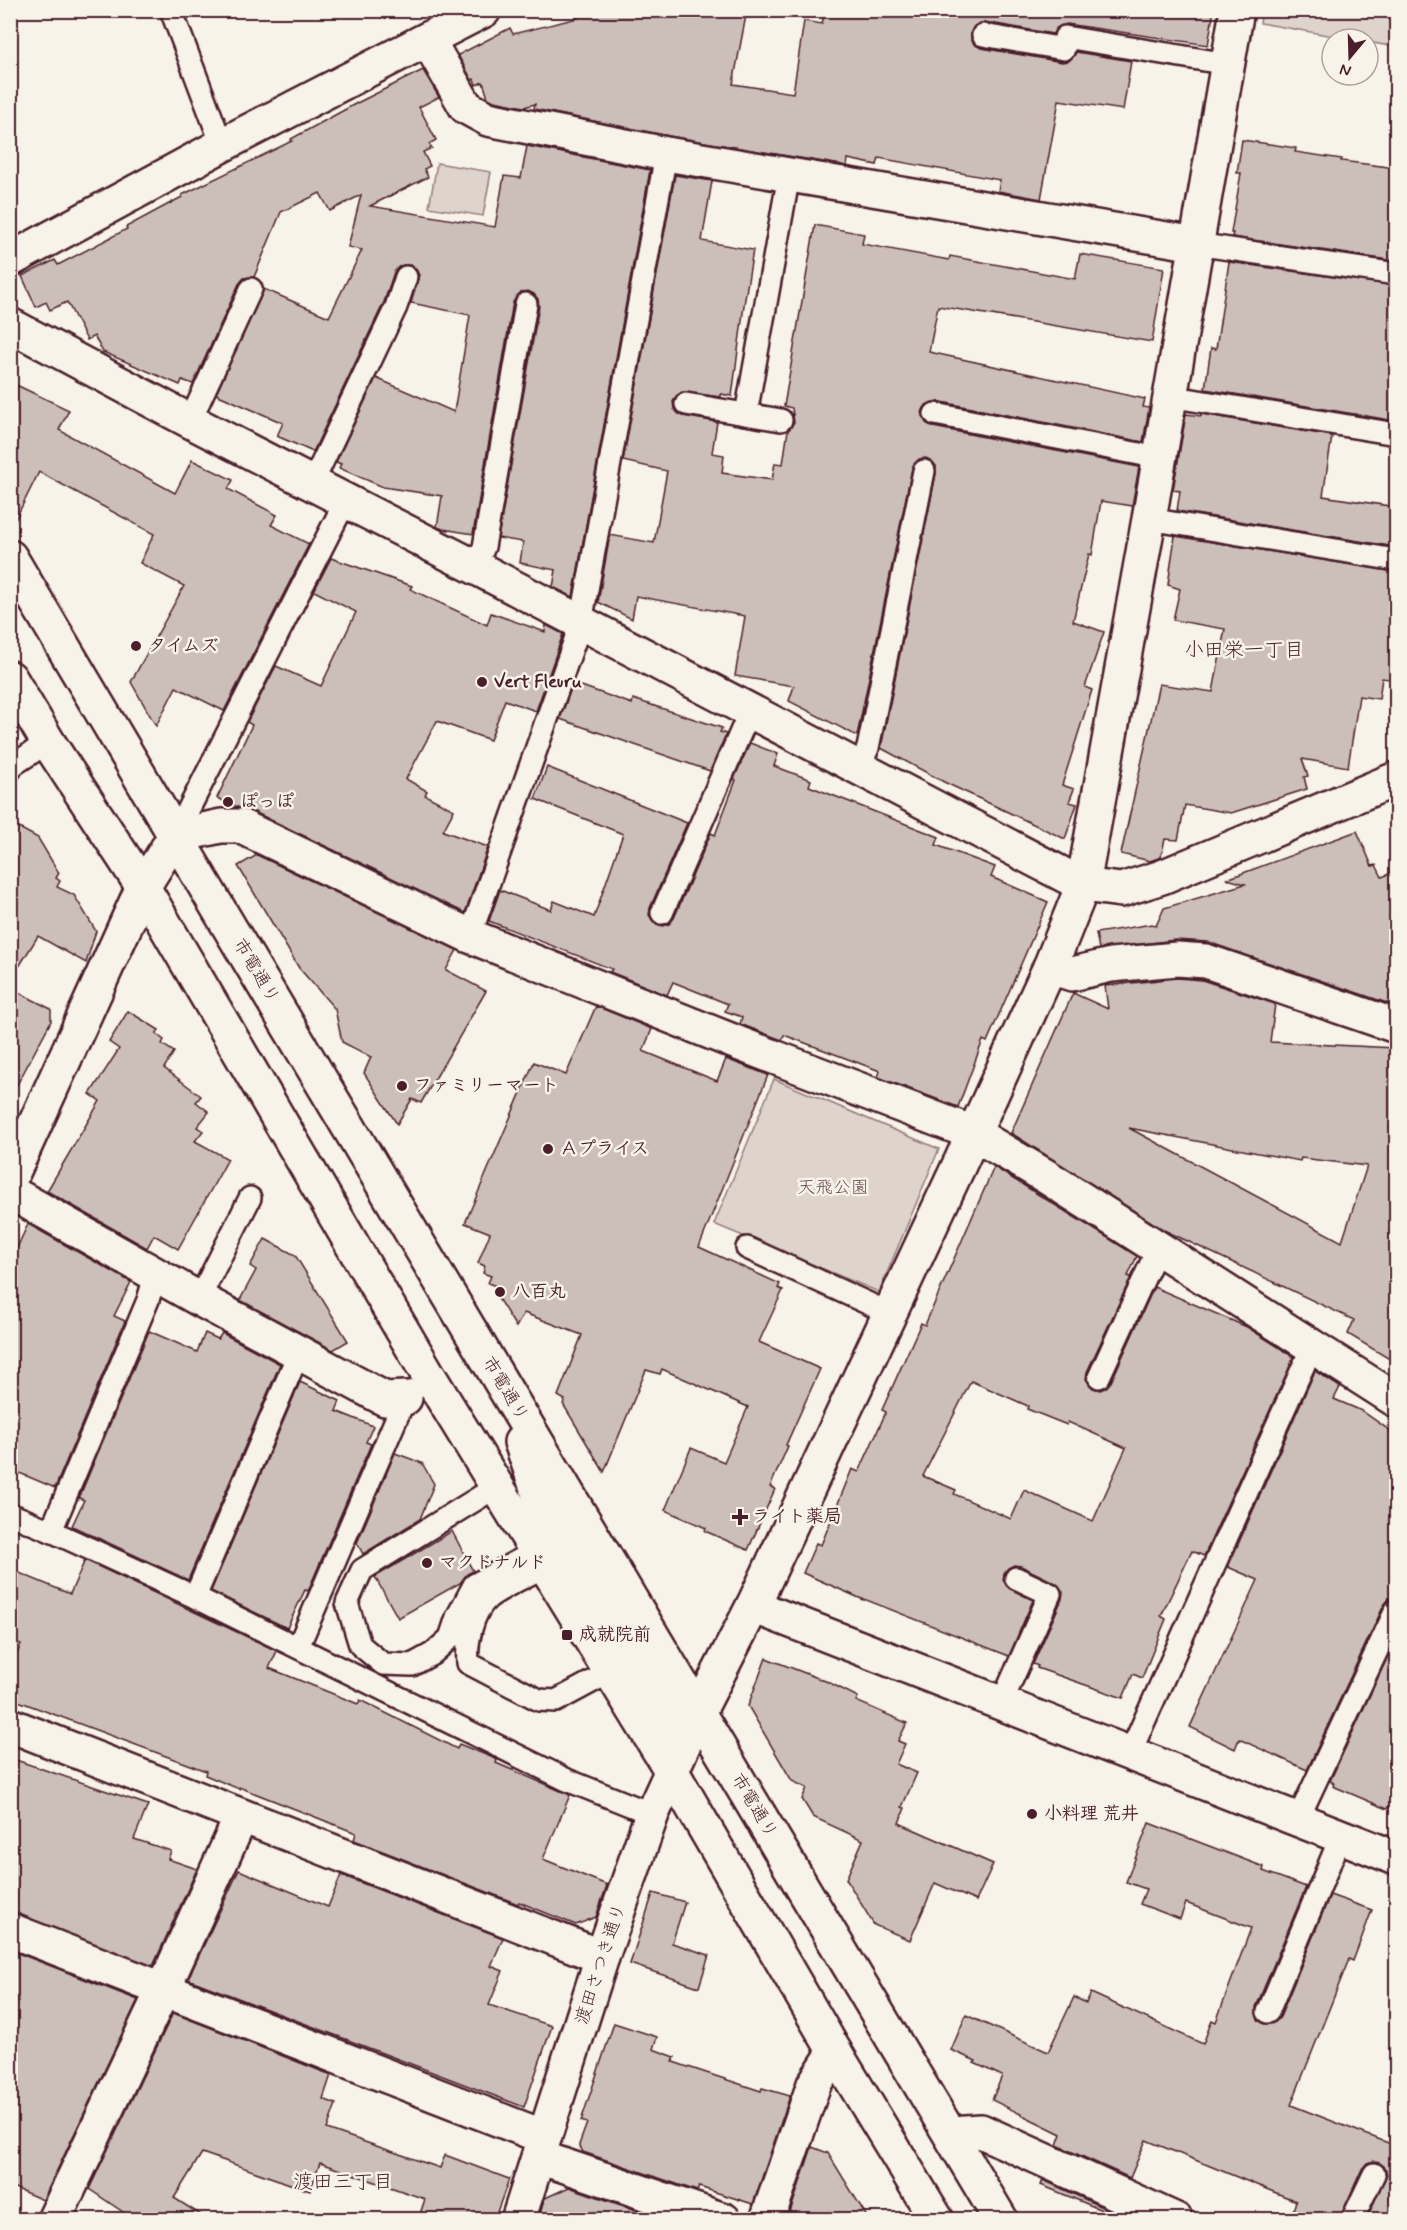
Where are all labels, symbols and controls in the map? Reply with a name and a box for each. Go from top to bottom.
north arrow [1320,27,1380,87]
text: N [1337,58,1354,81]
place label: タイムズ [148,634,219,658]
district label: 小田栄一丁目 [1184,637,1304,664]
marker: タイムズ [129,639,143,653]
place label: Vert Fleuru [494,670,582,694]
marker: Vert Fleuru [475,675,489,689]
place label: ぽっぽ [240,790,294,814]
marker: ぽっぽ [221,795,235,809]
street label: 市電通り [227,934,285,1008]
place label: ファミリーマート [414,1074,559,1098]
marker: ファミリーマート [395,1079,409,1093]
place label: Ａプライス [560,1137,649,1161]
marker: Ａプライス [541,1142,555,1156]
park label: 天飛公園 [797,1176,869,1200]
place label: 八百丸 [512,1280,566,1304]
marker: 八百丸 [493,1285,507,1299]
street label: 市電通り [476,1352,534,1426]
place label: ライト薬局 [752,1505,842,1529]
marker: ライト薬局 [733,1510,747,1524]
place label: マクドナルド [439,1551,546,1575]
marker: マクドナルド [420,1556,434,1570]
place label: 成就院前 [579,1623,651,1647]
marker: 成就院前 [560,1628,574,1642]
street label: 市電通り [725,1769,783,1843]
place label: 小料理 荒井 [1044,1802,1139,1826]
marker: 小料理 荒井 [1025,1807,1039,1821]
street label: 渡田さつき通り [570,1900,632,2028]
district label: 渡田三丁目 [293,2169,393,2196]

